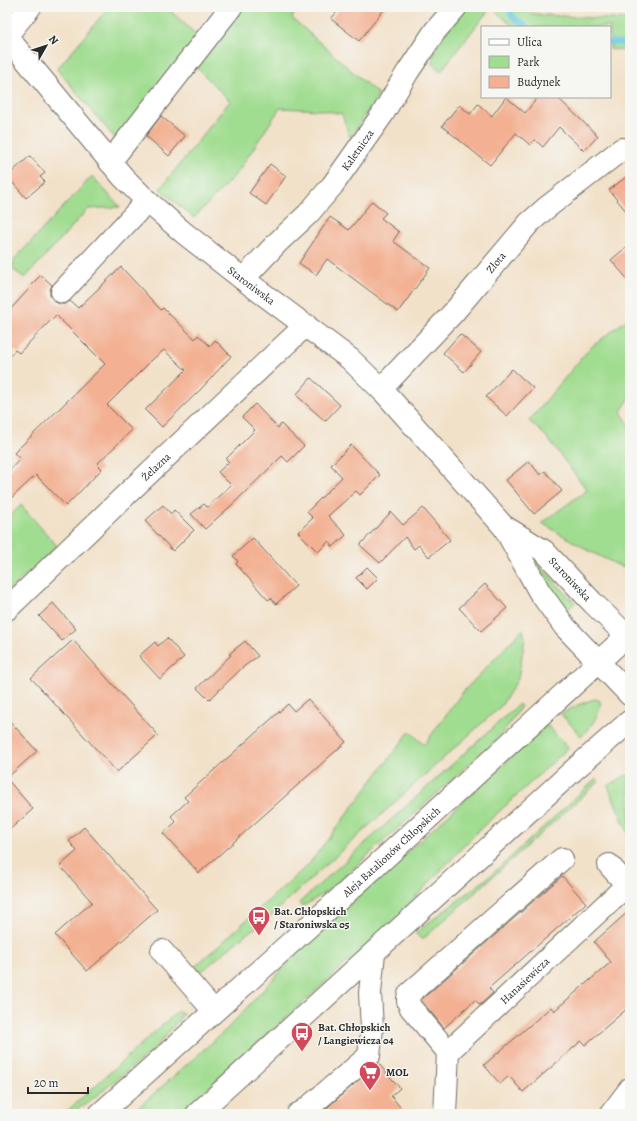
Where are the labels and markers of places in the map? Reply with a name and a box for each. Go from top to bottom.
bus stop icon: Bat. Chłopskich / Staroniwska 05 [246,904,272,937]
place label: Bat. Chłopskich / Staroniwska 05 [274,904,350,932]
bus stop icon: Bat. Chłopskich / Langiewicza 04 [289,1020,315,1053]
place label: Bat. Chłopskich / Langiewicza 04 [318,1020,394,1048]
supermarket icon: MOL [357,1059,383,1092]
place label: MOL [386,1065,409,1080]

